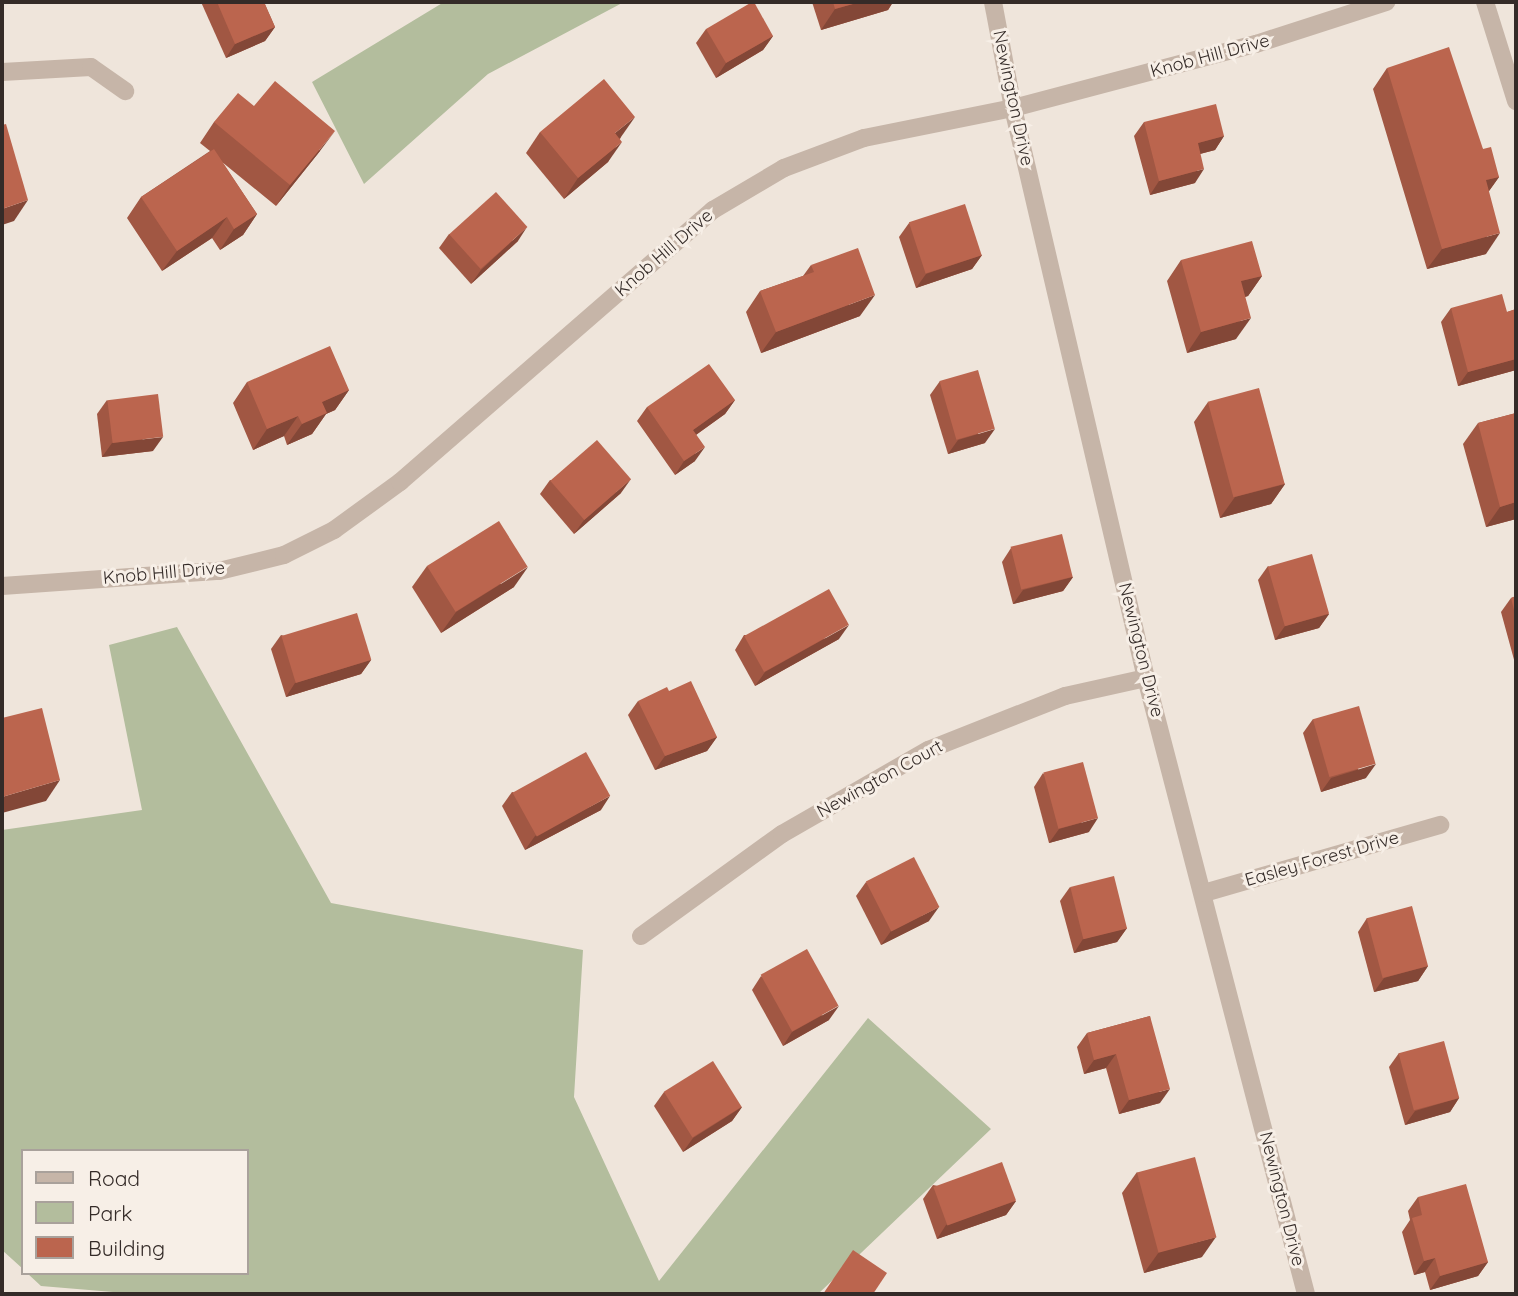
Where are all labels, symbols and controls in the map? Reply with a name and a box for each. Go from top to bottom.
street label: Newington Drive [988,28,1038,168]
street label: Knob Hill Drive [1148,30,1272,82]
street label: Knob Hill Drive [611,205,717,301]
street label: Knob Hill Drive [102,557,226,589]
street label: Newington Drive [1114,581,1168,719]
street label: Newington Court [813,736,947,822]
street label: Easley Forest Drive [1243,827,1401,891]
street label: Newington Drive [1255,1130,1309,1268]
legend [21,1149,248,1275]
text: Road [88,1165,140,1191]
text: Park [88,1200,132,1226]
text: Building [88,1235,165,1261]

